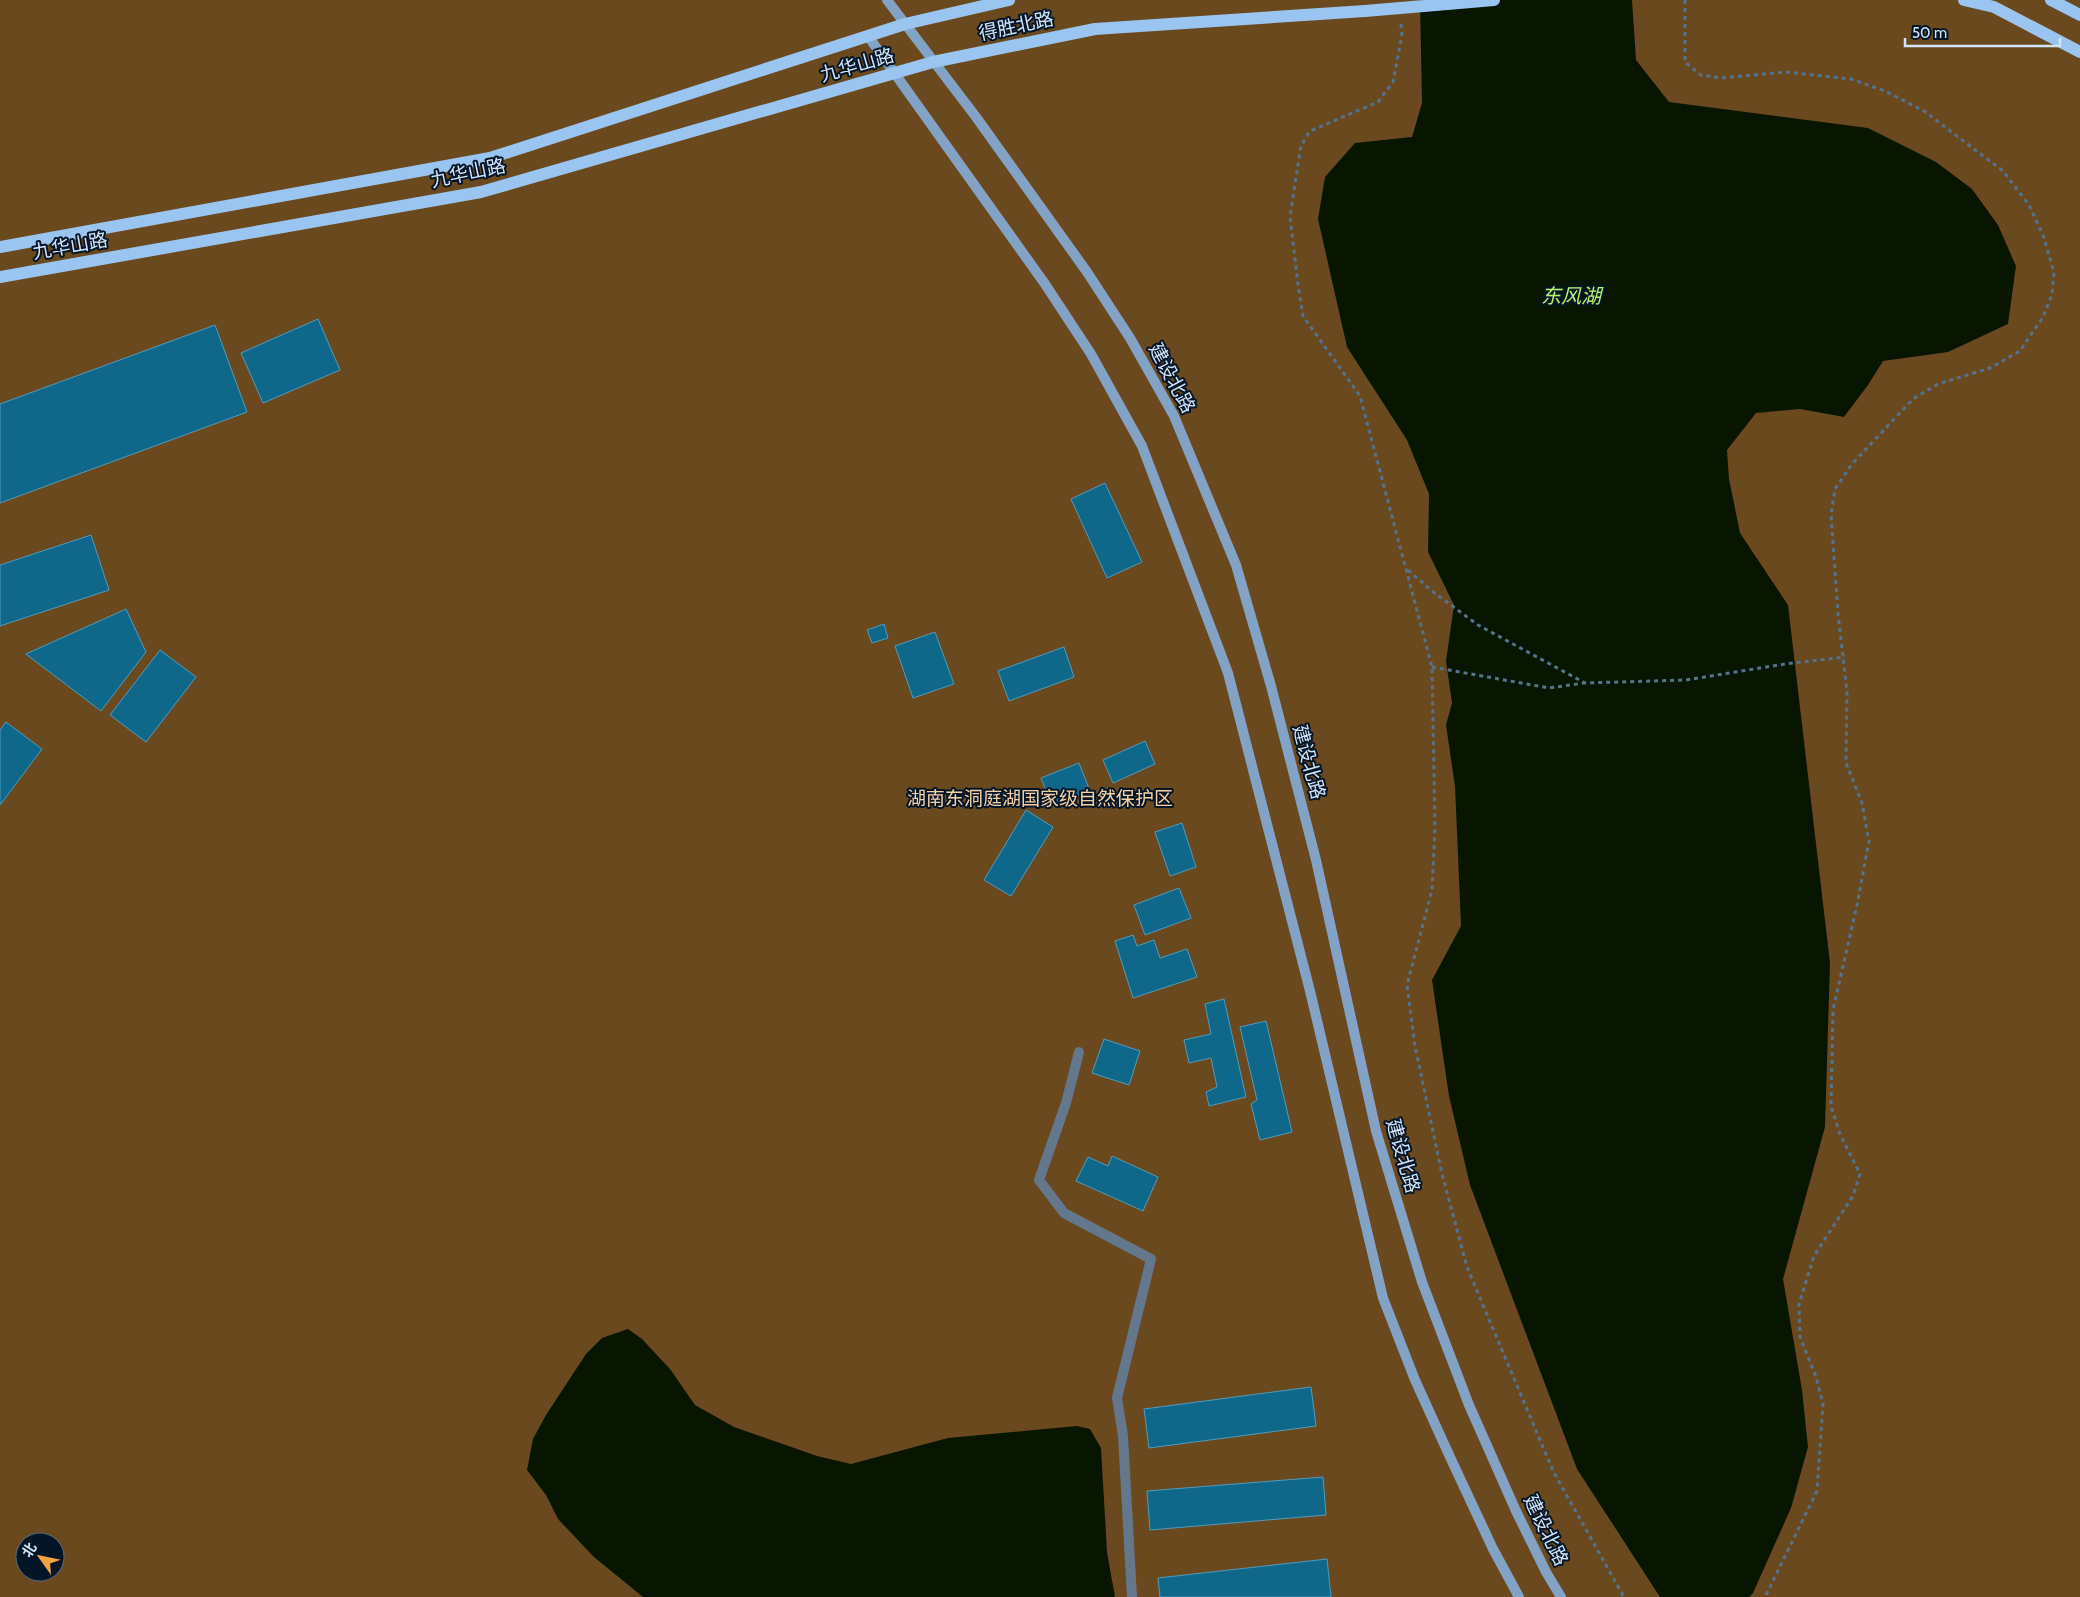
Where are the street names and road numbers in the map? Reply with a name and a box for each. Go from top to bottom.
street label: 得胜北路 [976,7,1056,45]
street label: 九华山路 [817,43,897,87]
street label: 九华山路 [428,154,508,192]
street label: 九华山路 [31,228,109,264]
street label: 建设北路 [1144,339,1200,417]
street label: 建设北路 [1288,722,1330,802]
street label: 建设北路 [1381,1116,1425,1196]
street label: 建设北路 [1519,1491,1573,1569]

